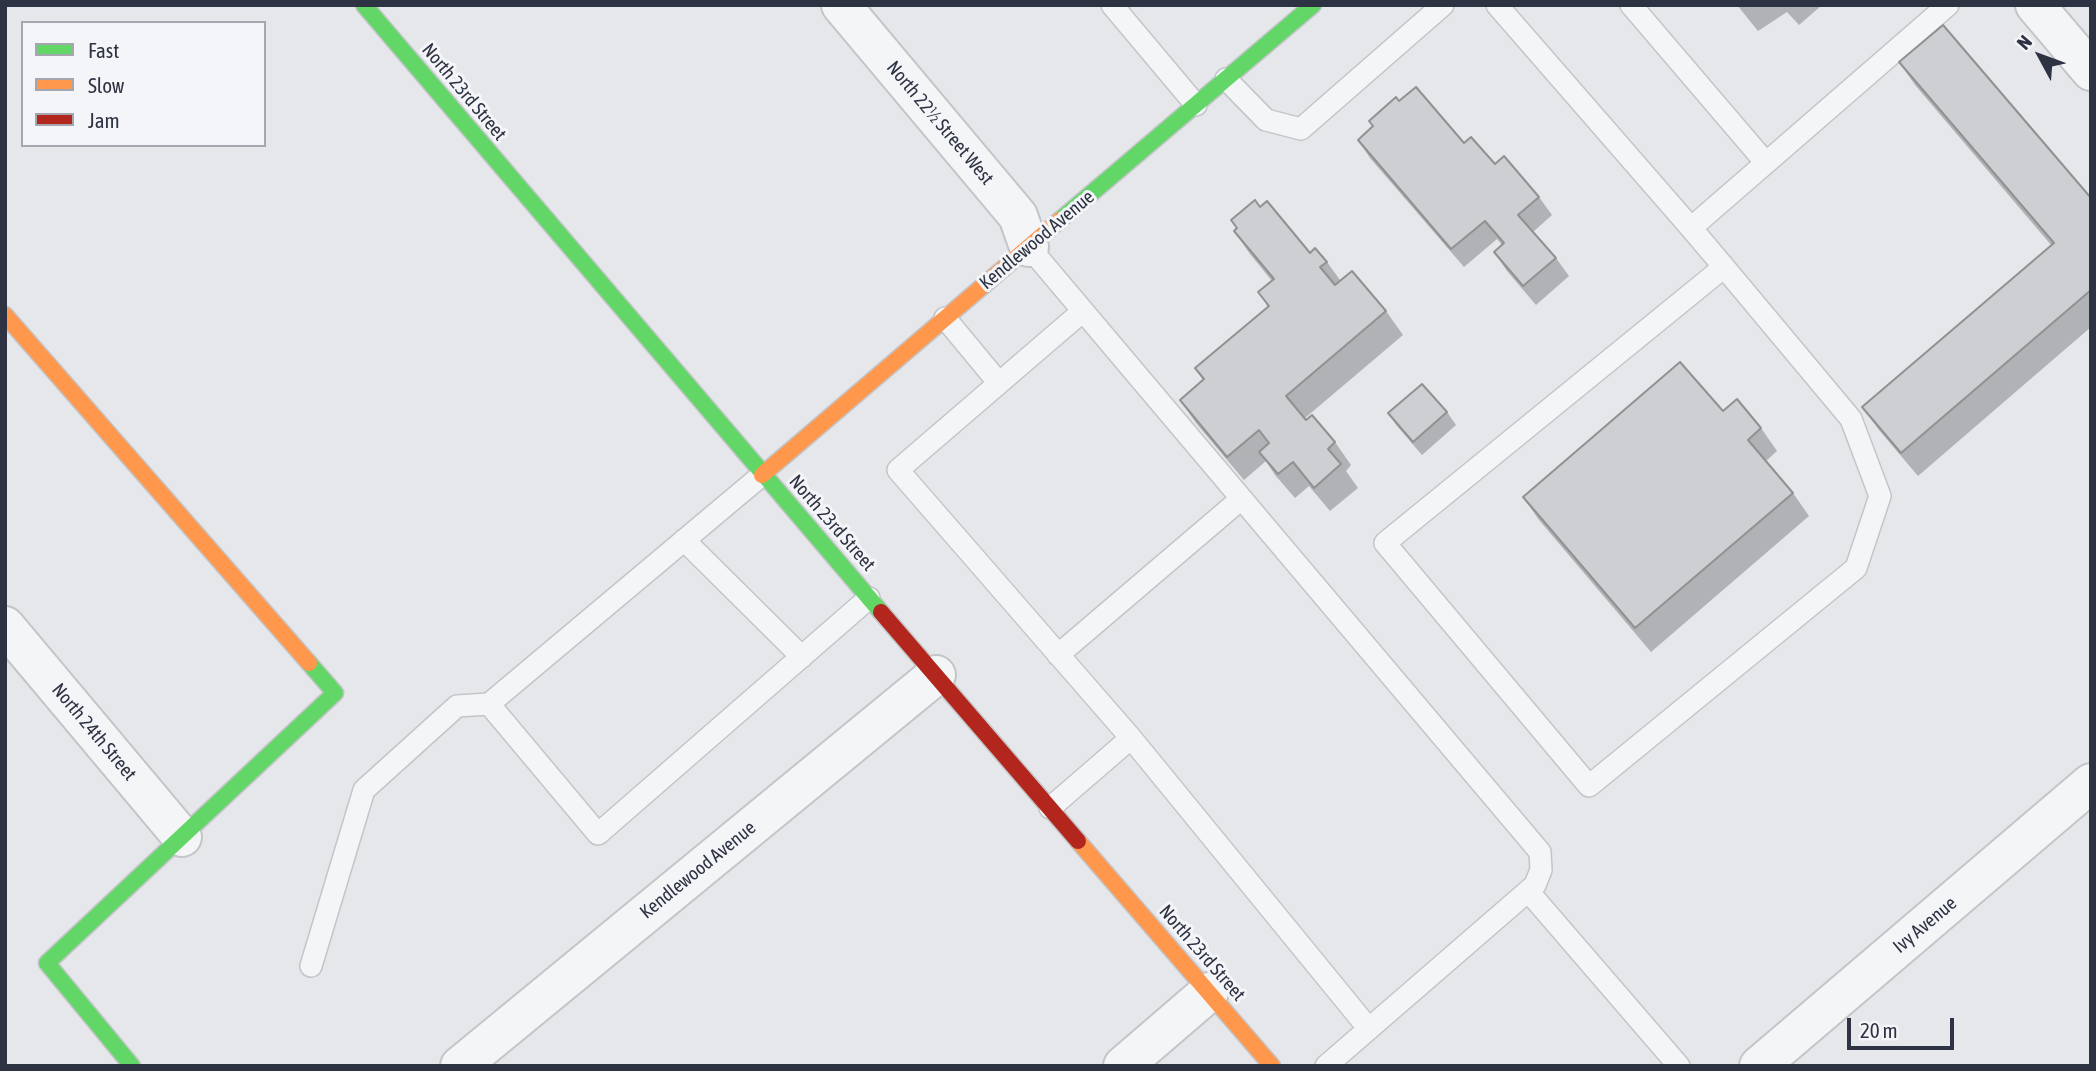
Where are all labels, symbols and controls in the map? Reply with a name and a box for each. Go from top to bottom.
legend [21,21,266,147]
north arrow [2005,21,2075,91]
text: N [2012,31,2036,54]
text: Fast [88,38,119,62]
street label: North 23rd Street [417,39,511,145]
street label: North 22½ Street West [882,57,998,189]
text: Slow [88,73,124,97]
text: Jam [88,108,120,132]
street label: Kendlewood Avenue [975,186,1099,294]
street label: North 23rd Street [784,470,880,576]
street label: North 24th Street [47,679,141,785]
street label: Kendlewood Avenue [636,816,760,924]
street label: Ivy Avenue [1889,892,1961,958]
street label: North 23rd Street [1154,900,1250,1006]
scale bar [1851,1004,1958,1048]
text: 20 m [1860,1018,1898,1042]

